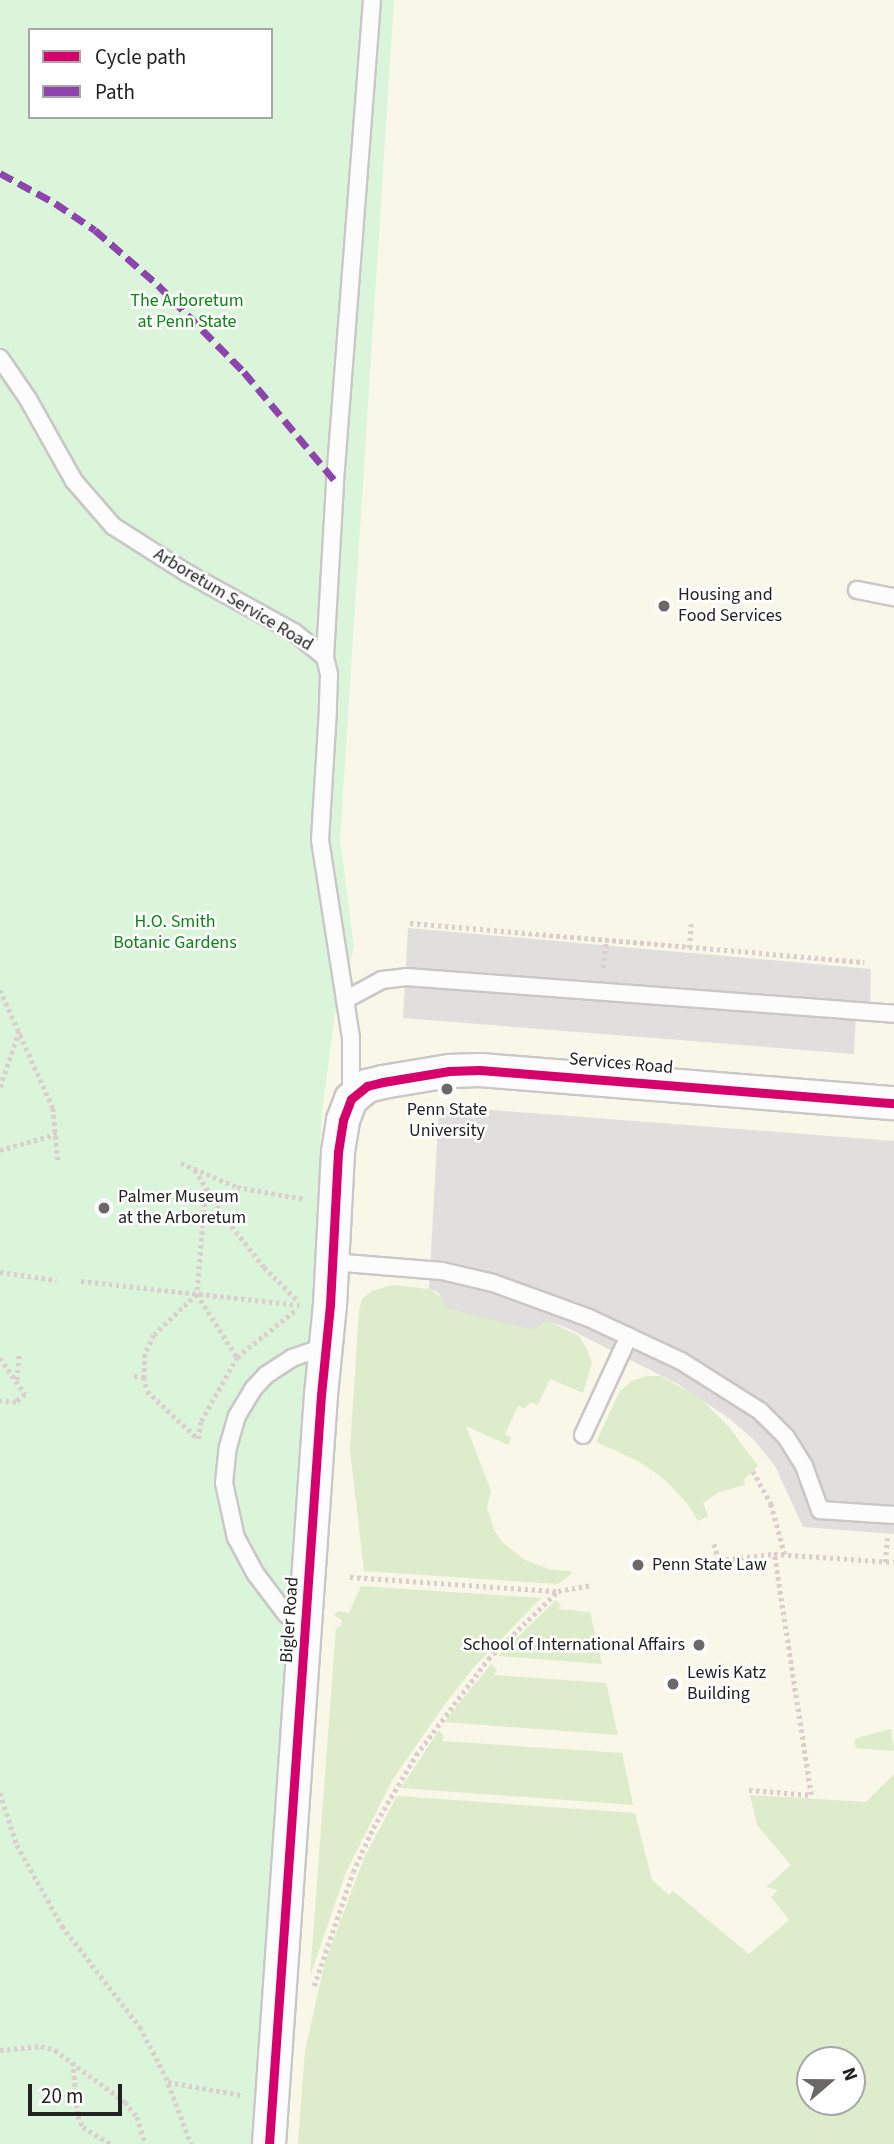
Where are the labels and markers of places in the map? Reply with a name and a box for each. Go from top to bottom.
place label: Housing and Food Services [678,585,782,628]
marker: Housing and Food Services [656,598,672,614]
marker: Penn State University [439,1081,455,1097]
place label: Penn State University [407,1100,487,1142]
place label: Palmer Museum at the Arboretum [118,1187,246,1230]
marker: Palmer Museum at the Arboretum [96,1200,112,1216]
place label: Penn State Law [652,1554,767,1576]
marker: Penn State Law [630,1557,646,1573]
place label: School of International Affairs [463,1634,685,1656]
marker: School of International Affairs [691,1637,707,1653]
place label: Lewis Katz Building [687,1663,766,1706]
marker: Lewis Katz Building [665,1676,681,1692]

